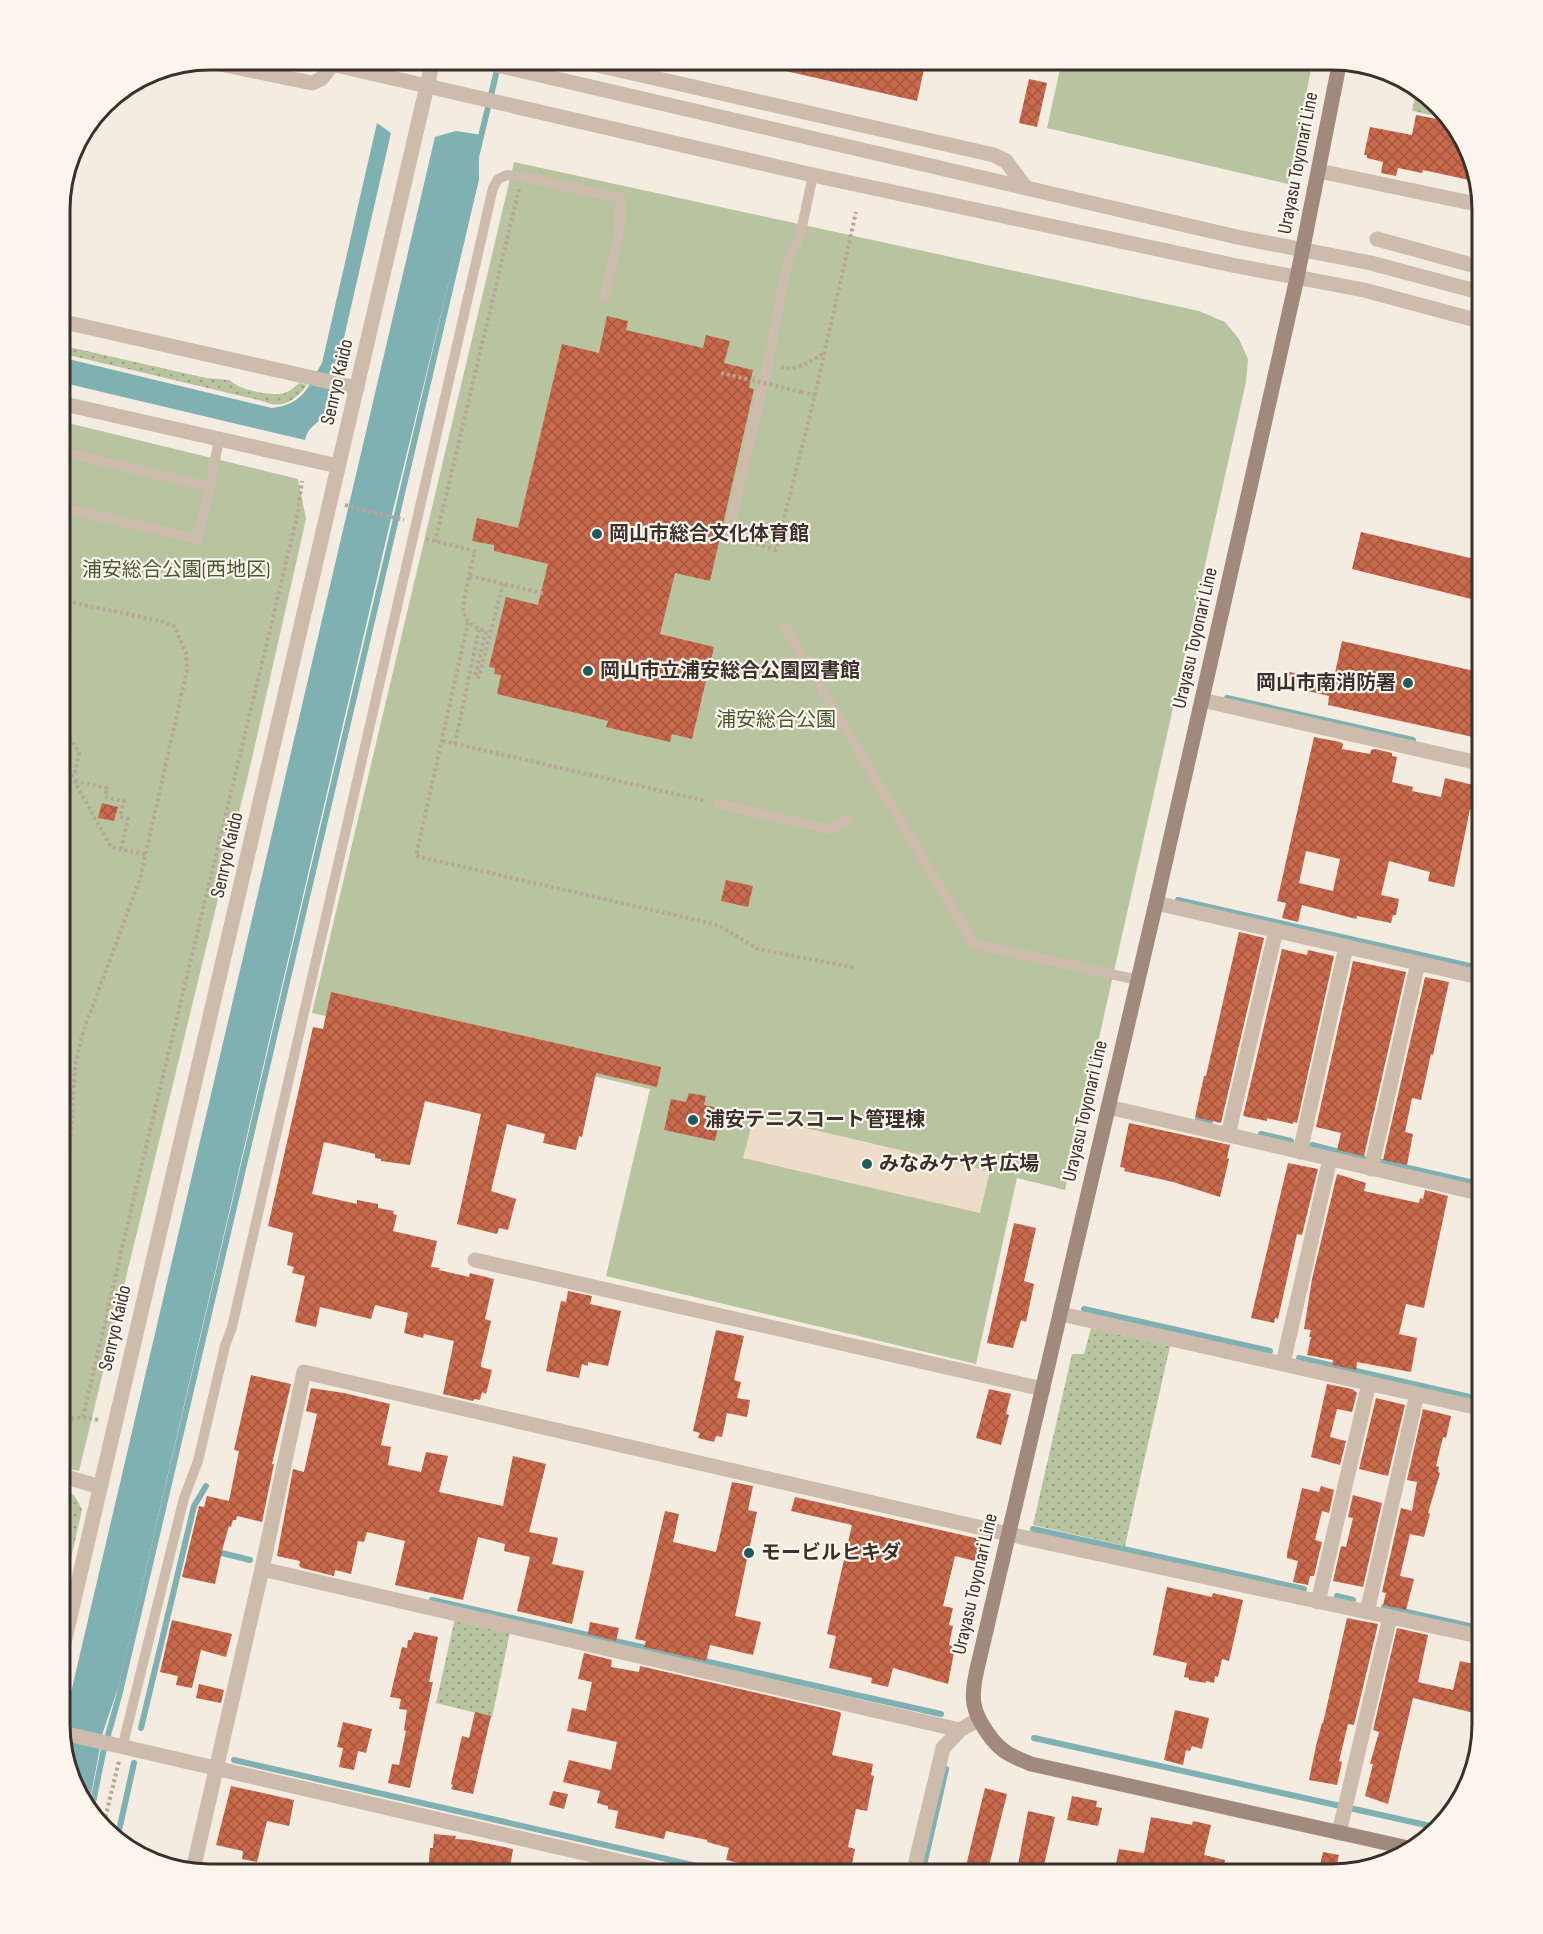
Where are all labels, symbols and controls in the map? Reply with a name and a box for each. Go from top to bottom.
street label: Urayasu Toyonari Line [1272,90,1324,236]
street label: Senryo Kaido [316,337,358,427]
place label: 岡山市総合文化体育館 [609,522,809,546]
marker: 岡山市総合文化体育館 [590,527,604,541]
park label: 浦安総合公園(西地区) [82,558,270,582]
street label: Urayasu Toyonari Line [1167,565,1223,711]
place label: 岡山市立浦安総合公園図書館 [600,659,860,683]
marker: 岡山市立浦安総合公園図書館 [581,664,595,678]
place label: 岡山市南消防署 [1256,671,1396,695]
marker: 岡山市南消防署 [1401,676,1415,690]
park label: 浦安総合公園 [716,708,836,732]
street label: Senryo Kaido [206,810,248,900]
street label: Urayasu Toyonari Line [1057,1038,1113,1184]
place label: 浦安テニスコート管理棟 [705,1108,925,1132]
marker: 浦安テニスコート管理棟 [686,1113,700,1127]
place label: みなみケヤキ広場 [879,1152,1039,1176]
marker: みなみケヤキ広場 [860,1157,874,1171]
street label: Senryo Kaido [94,1283,136,1373]
street label: Urayasu Toyonari Line [947,1511,1003,1657]
place label: モービルヒキダ [761,1541,901,1565]
marker: モービルヒキダ [742,1546,756,1560]

